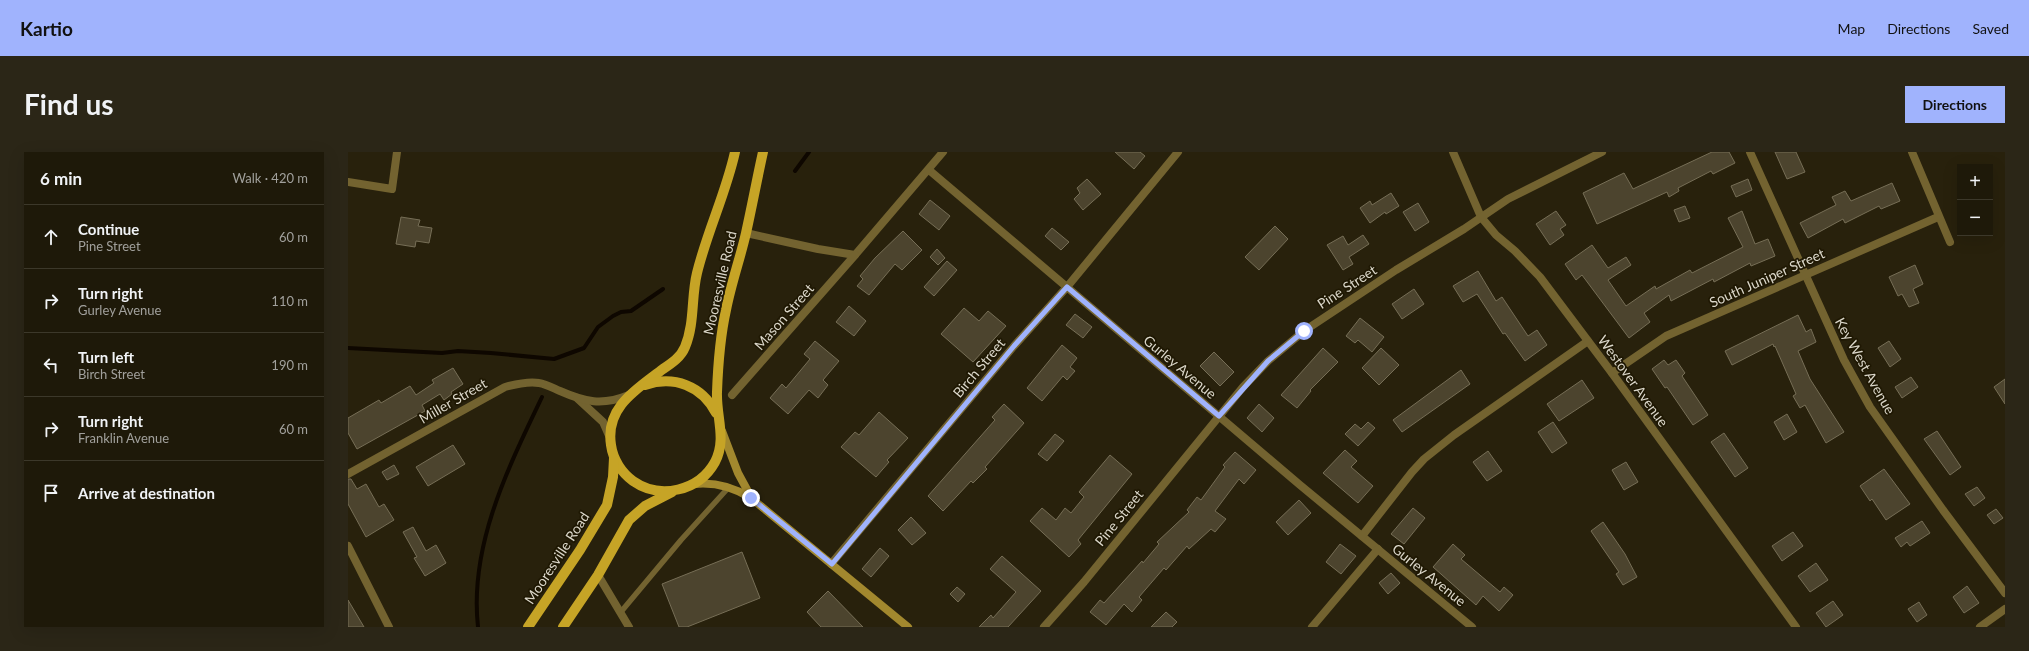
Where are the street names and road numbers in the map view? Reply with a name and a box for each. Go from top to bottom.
street label: Mooresville Road [699,229,740,336]
street label: South Juniper Street [1706,244,1827,311]
street label: Pine Street [1314,261,1380,312]
street label: Mason Street [750,280,817,353]
street label: Key West Avenue [1832,314,1899,417]
street label: Gurley Avenue [1140,331,1220,402]
street label: Westover Avenue [1595,332,1672,430]
street label: Birch Street [949,335,1008,401]
street label: Miller Street [416,374,490,427]
street label: Pine Street [1091,486,1146,549]
street label: Mooresville Road [521,509,593,607]
street label: Gurley Avenue [1389,540,1470,609]

